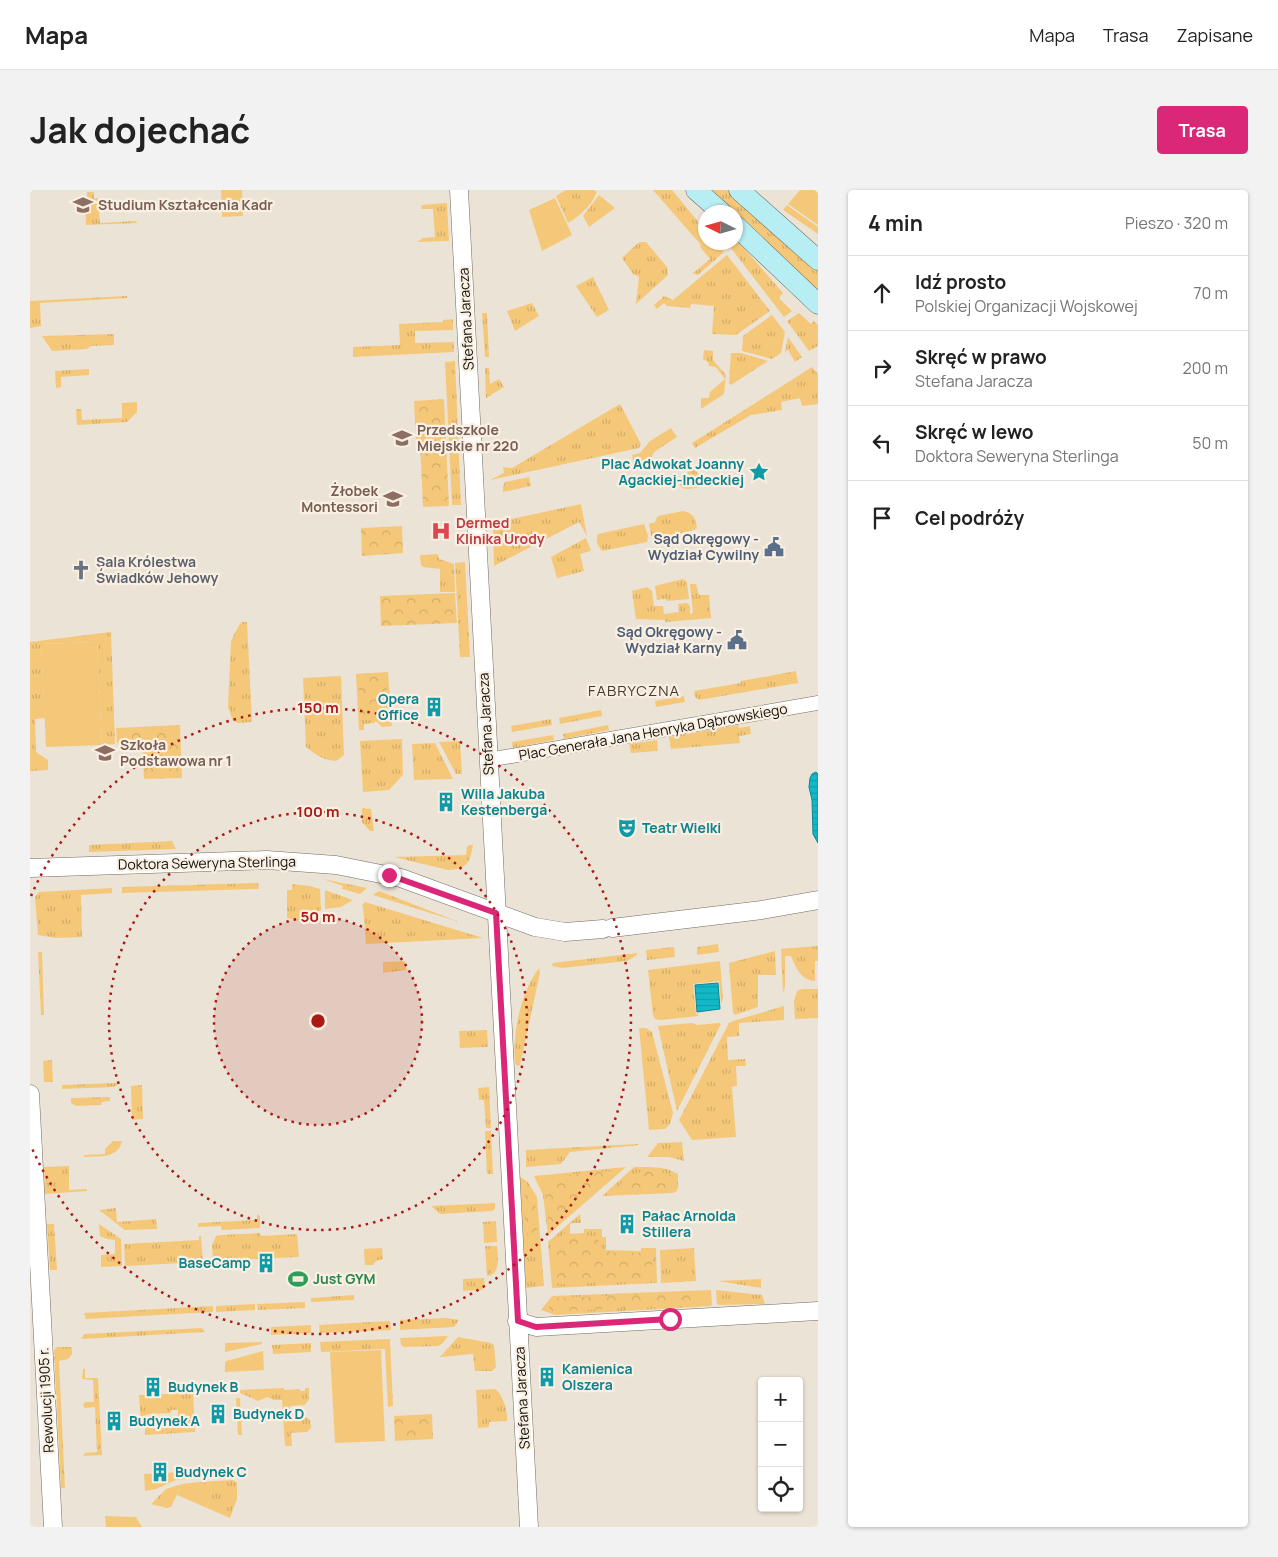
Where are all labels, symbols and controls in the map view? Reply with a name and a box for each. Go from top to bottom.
text: Mapa [25,18,88,51]
text: Mapa [1029,23,1075,47]
text: Trasa [1103,23,1148,47]
text: Zapisane [1176,23,1253,47]
text: Jak dojechać [30,106,250,154]
button: Trasa [1157,106,1248,154]
school or university icon: Studium Kształcenia Kadr [72,194,94,216]
place label: Studium Kształcenia Kadr [98,195,273,214]
north arrow [698,205,743,250]
text: 4 min [868,209,923,237]
text: Pieszo · 320 m [1125,212,1228,234]
street label: Stefana Jaracza [453,267,478,371]
text: Idź prosto [915,269,1006,295]
icon: ahead [868,279,896,307]
text: 70 m [1193,282,1228,304]
text: Polskiej Organizacji Wojskowej [915,295,1138,317]
text: Skręć w prawo [915,344,1047,370]
icon: right [868,354,896,382]
text: 200 m [1183,357,1228,379]
text: Stefana Jaracza [915,370,1033,392]
text: Skręć w lewo [915,419,1034,445]
place label: Przedszkole Miejskie nr 220 [417,420,519,455]
school or university icon: Przedszkole Miejskie nr 220 [391,427,413,449]
icon: left [868,429,896,457]
text: 50 m [1192,432,1228,454]
text: Doktora Seweryna Sterlinga [915,445,1119,467]
place label: Plac Adwokat Joanny Agackiej-Indeckiej [601,454,744,489]
place icon: Plac Adwokat Joanny Agackiej-Indeckiej [748,461,770,483]
place label: Żłobek Montessori [301,481,378,516]
school or university icon: Żłobek Montessori [382,488,404,510]
icon: arrive [868,504,896,532]
text: Cel podróży [915,505,1024,531]
place label: Dermed Klinika Urody [456,513,545,548]
hospital icon: Dermed Klinika Urody [430,520,452,542]
place label: Sąd Okręgowy - Wydział Cywilny [648,529,759,564]
public building icon: Sąd Okręgowy - Wydział Cywilny [763,536,785,558]
place label: Sala Królestwa Świadków Jehowy [96,552,219,587]
church icon: Sala Królestwa Świadków Jehowy [70,559,92,581]
place label: Sąd Okręgowy - Wydział Karny [617,622,722,657]
public building icon: Sąd Okręgowy - Wydział Karny [726,629,748,651]
street label: Stefana Jaracza [473,672,498,776]
district label: FABRYCZNA [588,680,680,701]
place label: Opera Office [378,689,419,724]
building icon: Opera Office [423,696,445,718]
text: 150 m [297,697,339,718]
street label: Plac Generała Jana Henryka Dąbrowskiego [517,698,789,765]
place label: Szkoła Podstawowa nr 1 [120,735,232,770]
school or university icon: Szkoła Podstawowa nr 1 [94,742,116,764]
place label: Willa Jakuba Kestenberga [461,784,547,819]
building icon: Willa Jakuba Kestenberga [435,791,457,813]
text: 100 m [297,801,339,822]
theatre icon: Teatr Wielki [616,817,638,839]
place label: Teatr Wielki [642,818,721,837]
street label: Doktora Seweryna Sterlinga [118,851,296,874]
route end [378,864,401,887]
text: 50 m [300,906,336,927]
centre of rings [309,1012,327,1030]
place label: Pałac Arnolda Stillera [642,1206,736,1241]
building icon: Pałac Arnolda Stillera [616,1213,638,1235]
building icon: BaseCamp [255,1252,277,1274]
place label: BaseCamp [178,1253,251,1272]
sports icon: Just GYM [287,1268,309,1290]
place label: Just GYM [313,1269,376,1288]
route start [659,1308,682,1331]
street label: Stefana Jaracza [509,1346,534,1450]
street label: Rewolucji 1905 r. [33,1347,58,1453]
place label: Kamienica Olszera [562,1359,633,1394]
building icon: Kamienica Olszera [536,1366,558,1388]
building icon: Budynek B [142,1376,164,1398]
place label: Budynek B [168,1377,238,1396]
map controls [758,1377,803,1512]
button: + [758,1377,803,1422]
building icon: Budynek D [207,1403,229,1425]
place label: Budynek D [233,1404,304,1423]
building icon: Budynek A [103,1410,125,1432]
place label: Budynek A [129,1411,200,1430]
button: − [758,1422,803,1467]
building icon: Budynek C [149,1461,171,1483]
place label: Budynek C [175,1462,247,1481]
button: locate [758,1467,803,1512]

